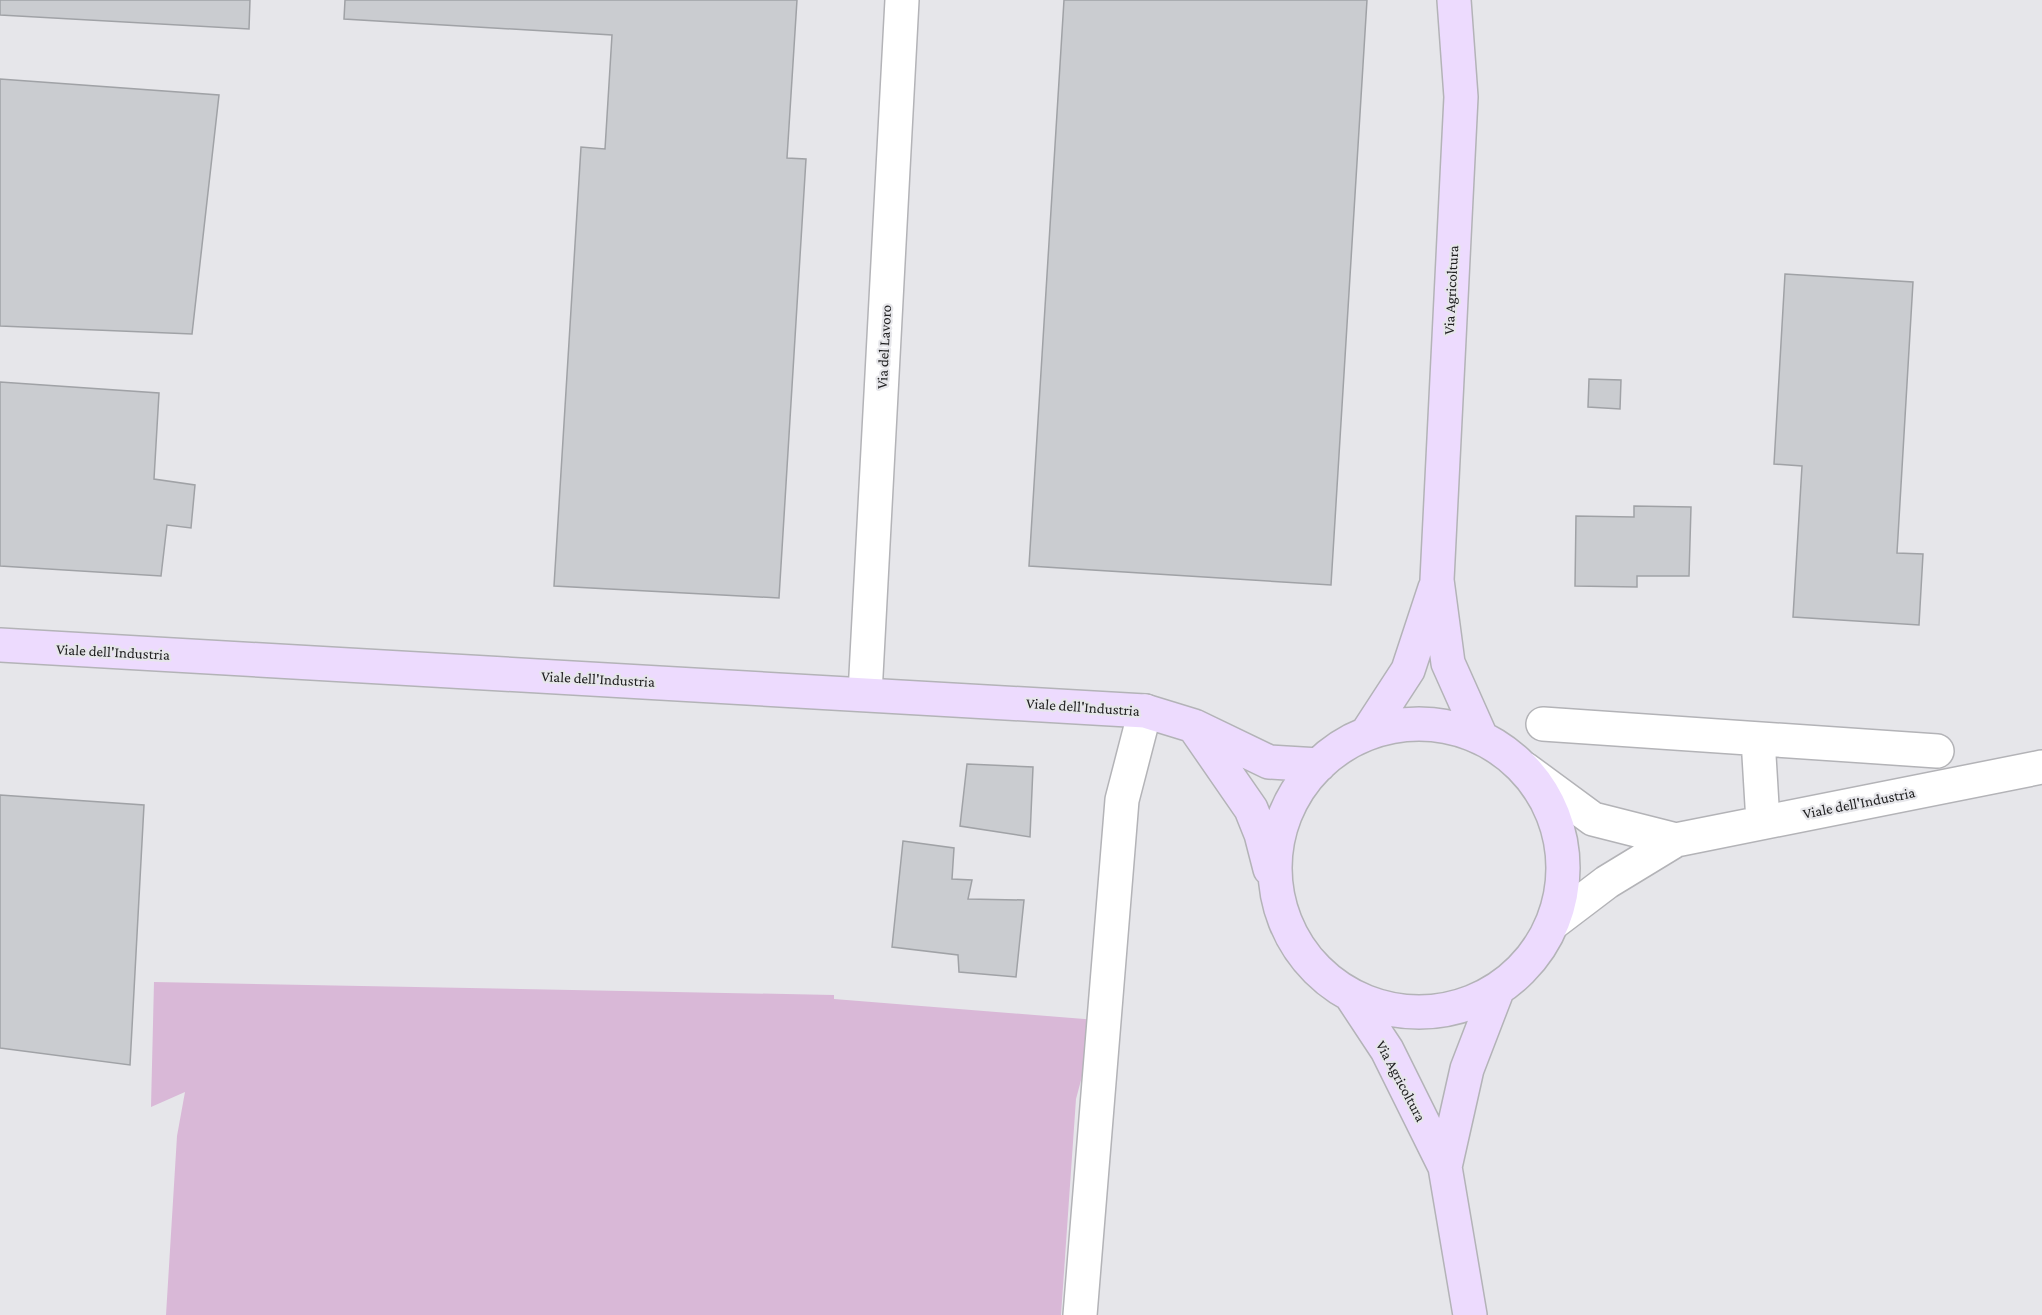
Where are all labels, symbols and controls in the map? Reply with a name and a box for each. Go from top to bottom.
street label: Via Agricoltura [1441,245,1462,335]
street label: Via del Lavoro [874,304,894,390]
street label: Viale dell'Industria [56,641,170,663]
street label: Viale dell'Industria [541,668,655,690]
street label: Viale dell'Industria [1026,695,1140,719]
street label: Viale dell'Industria [1802,784,1916,822]
street label: Via Agricoltura [1372,1038,1429,1125]

